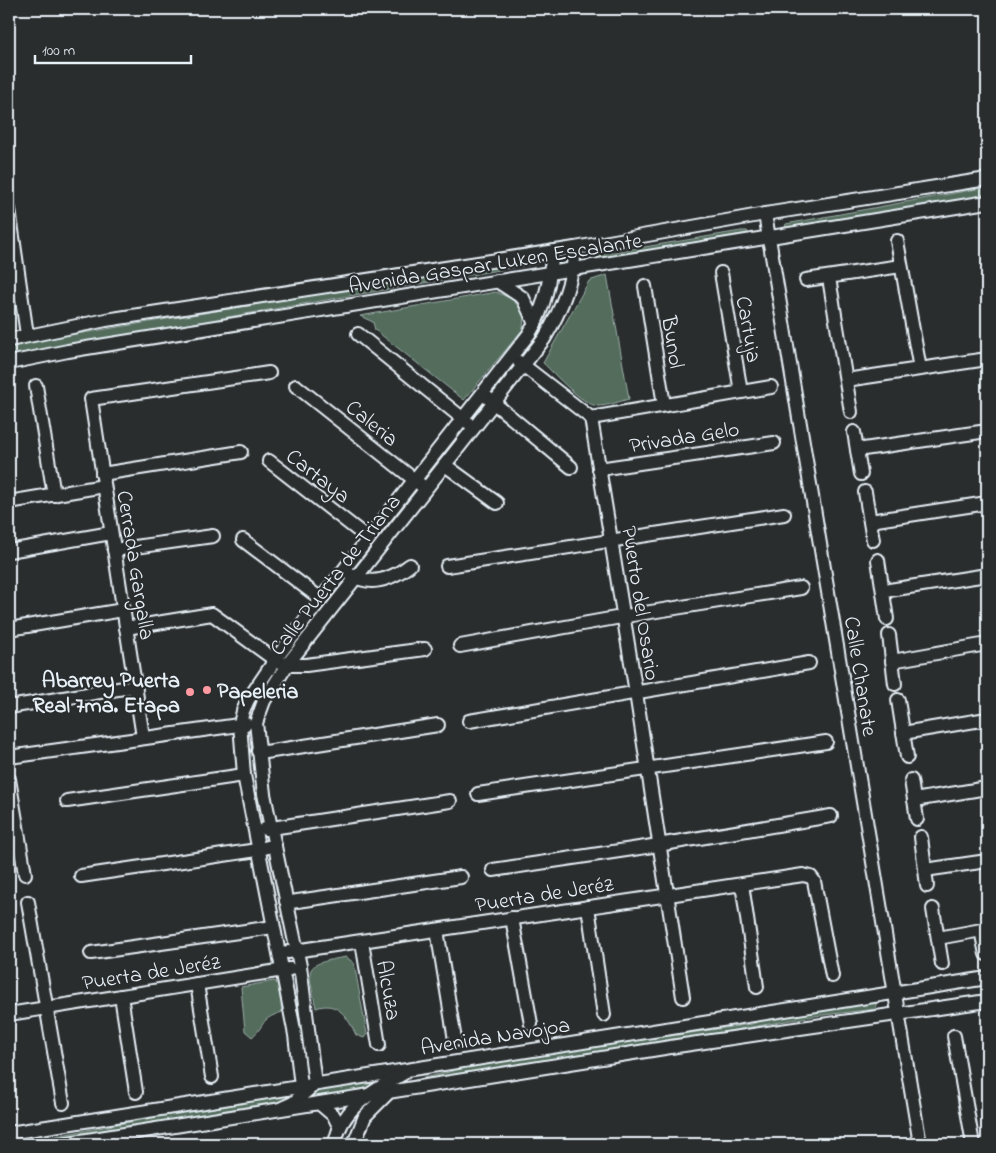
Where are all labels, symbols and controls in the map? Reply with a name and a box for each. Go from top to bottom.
scale bar [35,32,191,64]
text: 100 m [42,40,75,62]
street label: Avenida Gaspar Luken Escalante [347,226,645,304]
street label: Cartuja [725,294,769,365]
street label: Bunol [651,313,691,371]
street label: Caleria [338,393,405,456]
street label: Privada Gelo [627,414,742,463]
street label: Cartaya [277,442,356,514]
street label: Calle Puerta de Triana [263,488,410,664]
street label: Cerrada Gargalla [105,489,162,643]
street label: Puerto del Osario [611,524,667,683]
street label: Calle Chanate [834,614,884,739]
place label: Abarrey Puerta Real 7ma. Etapa [32,666,180,723]
place label: Papeleria [217,677,298,709]
marker: Papeleria [201,684,213,696]
marker: Abarrey Puerta Real 7ma. Etapa [184,686,196,698]
street label: Puerta de Jeréz [473,869,617,923]
street label: Puerta de Jeréz [80,947,224,1001]
street label: Alcuza [366,958,408,1023]
street label: Avenida Navojoa [418,1010,573,1066]

